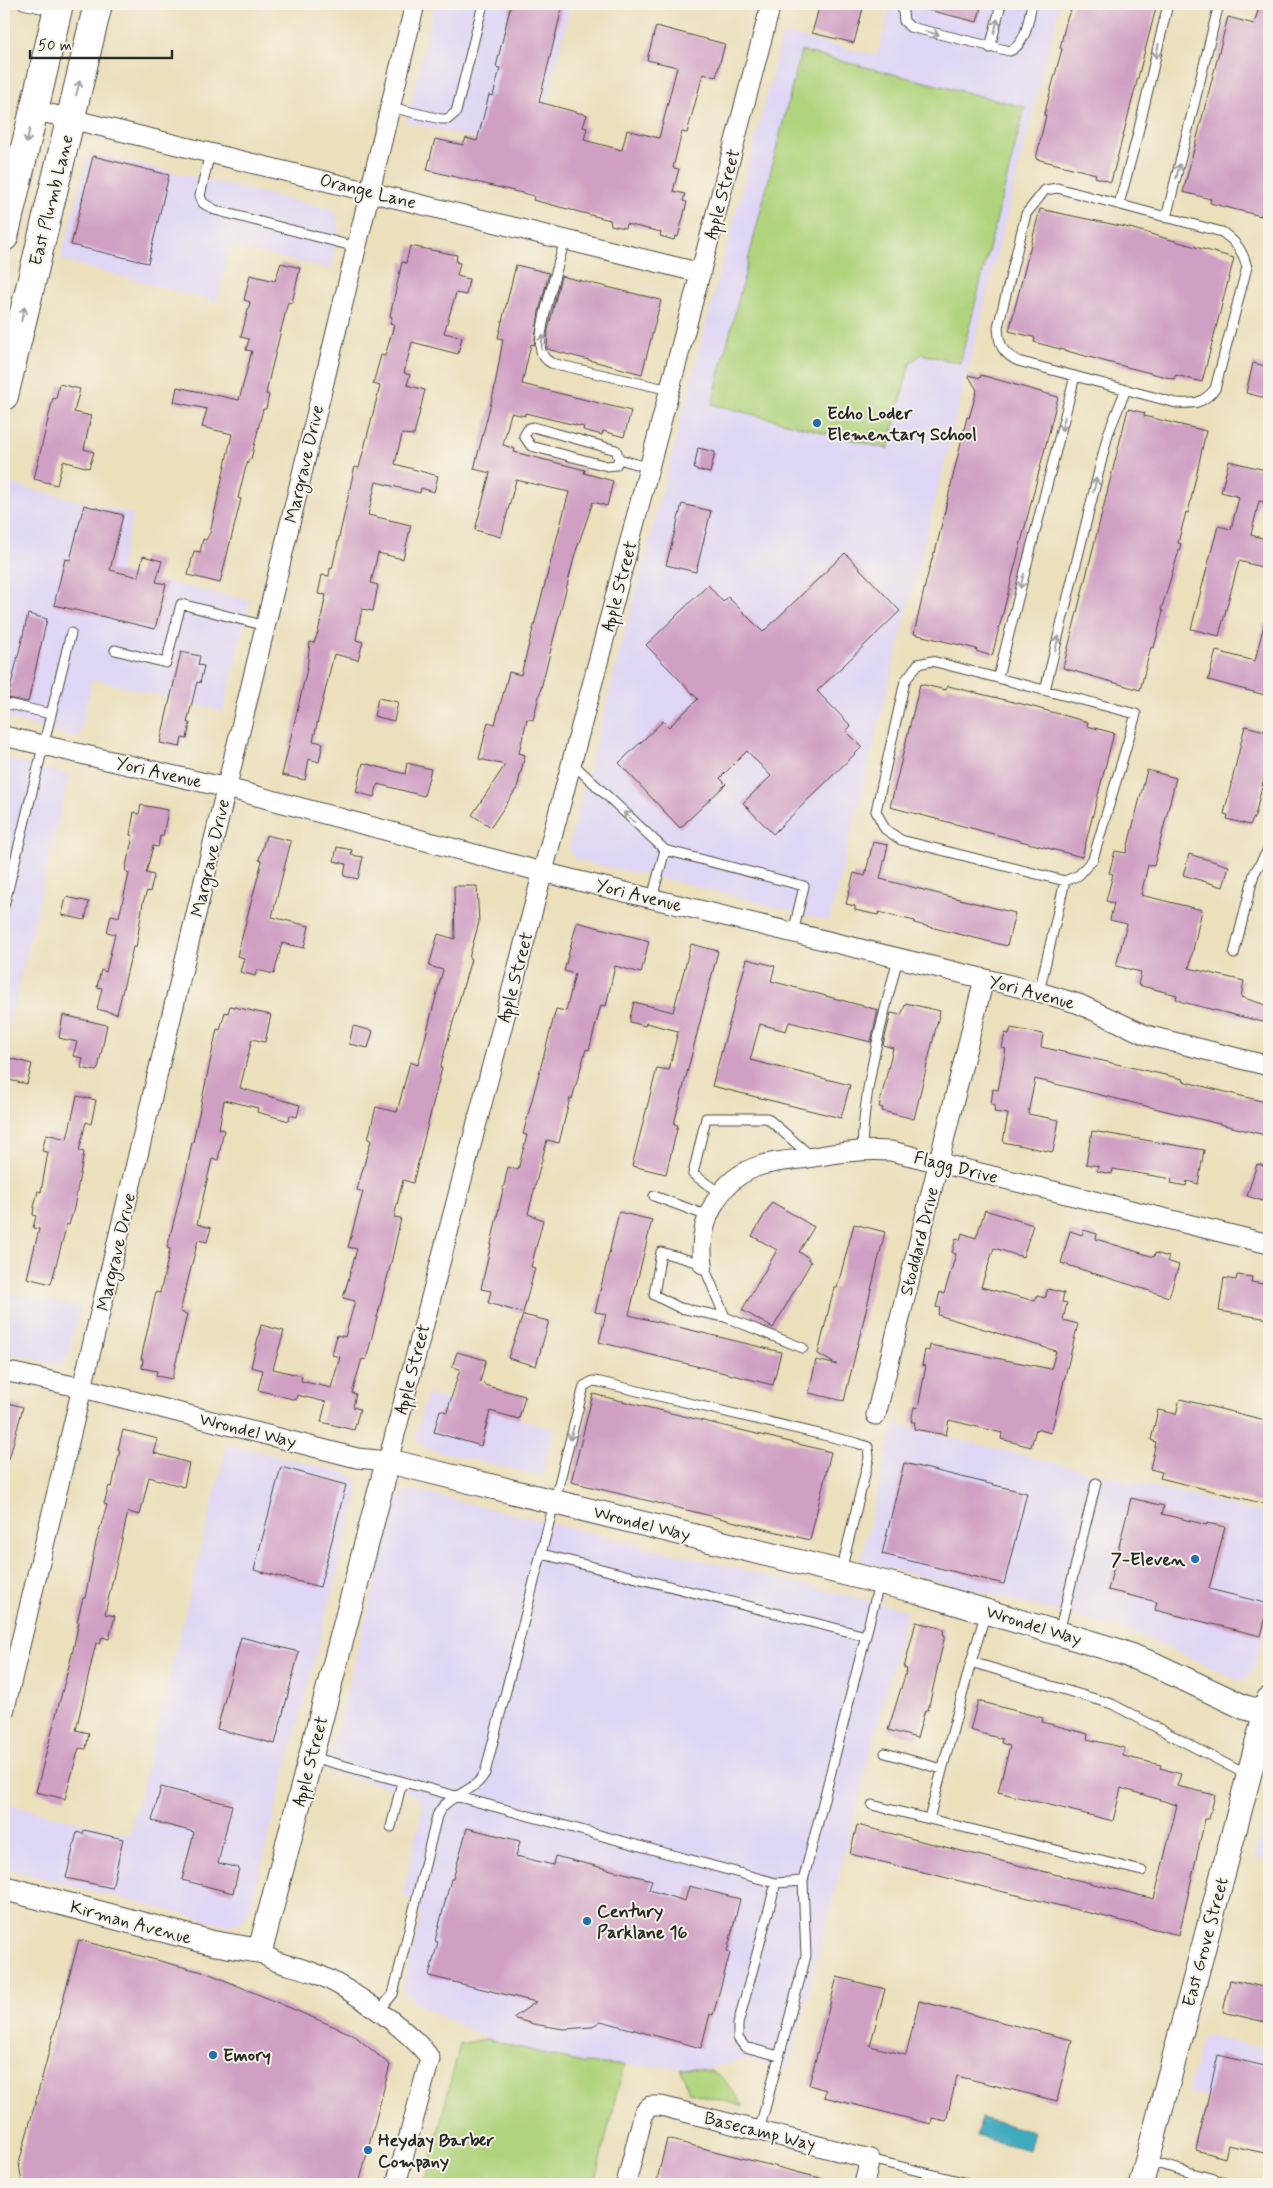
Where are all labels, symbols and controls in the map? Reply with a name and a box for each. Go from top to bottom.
one-way arrow [991,18,1001,34]
scale bar [30,28,172,60]
one-way arrow [923,28,939,38]
text: 50 m [38,36,72,56]
one-way arrow [1152,43,1161,59]
one-way arrow [74,81,83,97]
one-way arrow [23,128,32,144]
street label: East Plumb Lane [24,132,80,268]
street label: Apple Street [699,146,748,242]
one-way arrow [1174,163,1183,179]
street label: Orange Lane [317,168,419,217]
one-way arrow [19,307,28,323]
one-way arrow [537,335,546,351]
place label: Echo Loder Elementary School [827,402,977,447]
street label: Margrave Drive [280,403,331,526]
one-way arrow [1058,415,1067,431]
marker: Echo Loder Elementary School [811,417,823,429]
one-way arrow [1091,477,1100,493]
street label: Apple Street [596,538,645,634]
one-way arrow [1017,572,1027,588]
one-way arrow [1053,635,1062,651]
street label: Yori Avenue [113,751,204,795]
street label: Margrave Drive [186,797,237,920]
one-way arrow [623,811,636,823]
street label: Yori Avenue [593,874,684,918]
street label: Apple Street [492,929,541,1025]
street label: Yori Avenue [986,970,1077,1016]
street label: Flagg Drive [911,1146,1000,1191]
street label: Stoddard Drive [895,1184,945,1298]
street label: Margrave Drive [92,1191,143,1314]
street label: Apple Street [389,1321,438,1417]
street label: Wrondel Way [197,1407,299,1455]
one-way arrow [567,1425,576,1441]
street label: Wrondel Way [591,1500,693,1548]
place label: 7-Eleven [1111,1548,1186,1572]
marker: 7-Eleven [1189,1553,1201,1565]
street label: Wrondel Way [983,1600,1085,1652]
street label: Apple Street [287,1713,336,1809]
street label: East Grove Street [1177,1875,1235,2010]
street label: Kirman Avenue [67,1895,194,1951]
place label: Century Parklane 16 [597,1900,687,1945]
marker: Century Parklane 16 [581,1915,593,1927]
place label: Emory [223,2044,271,2068]
marker: Emory [207,2049,219,2061]
street label: Basecamp Way [702,2107,818,2157]
place label: Heyday Barber Company [378,2129,495,2174]
marker: Heyday Barber Company [362,2144,374,2156]

